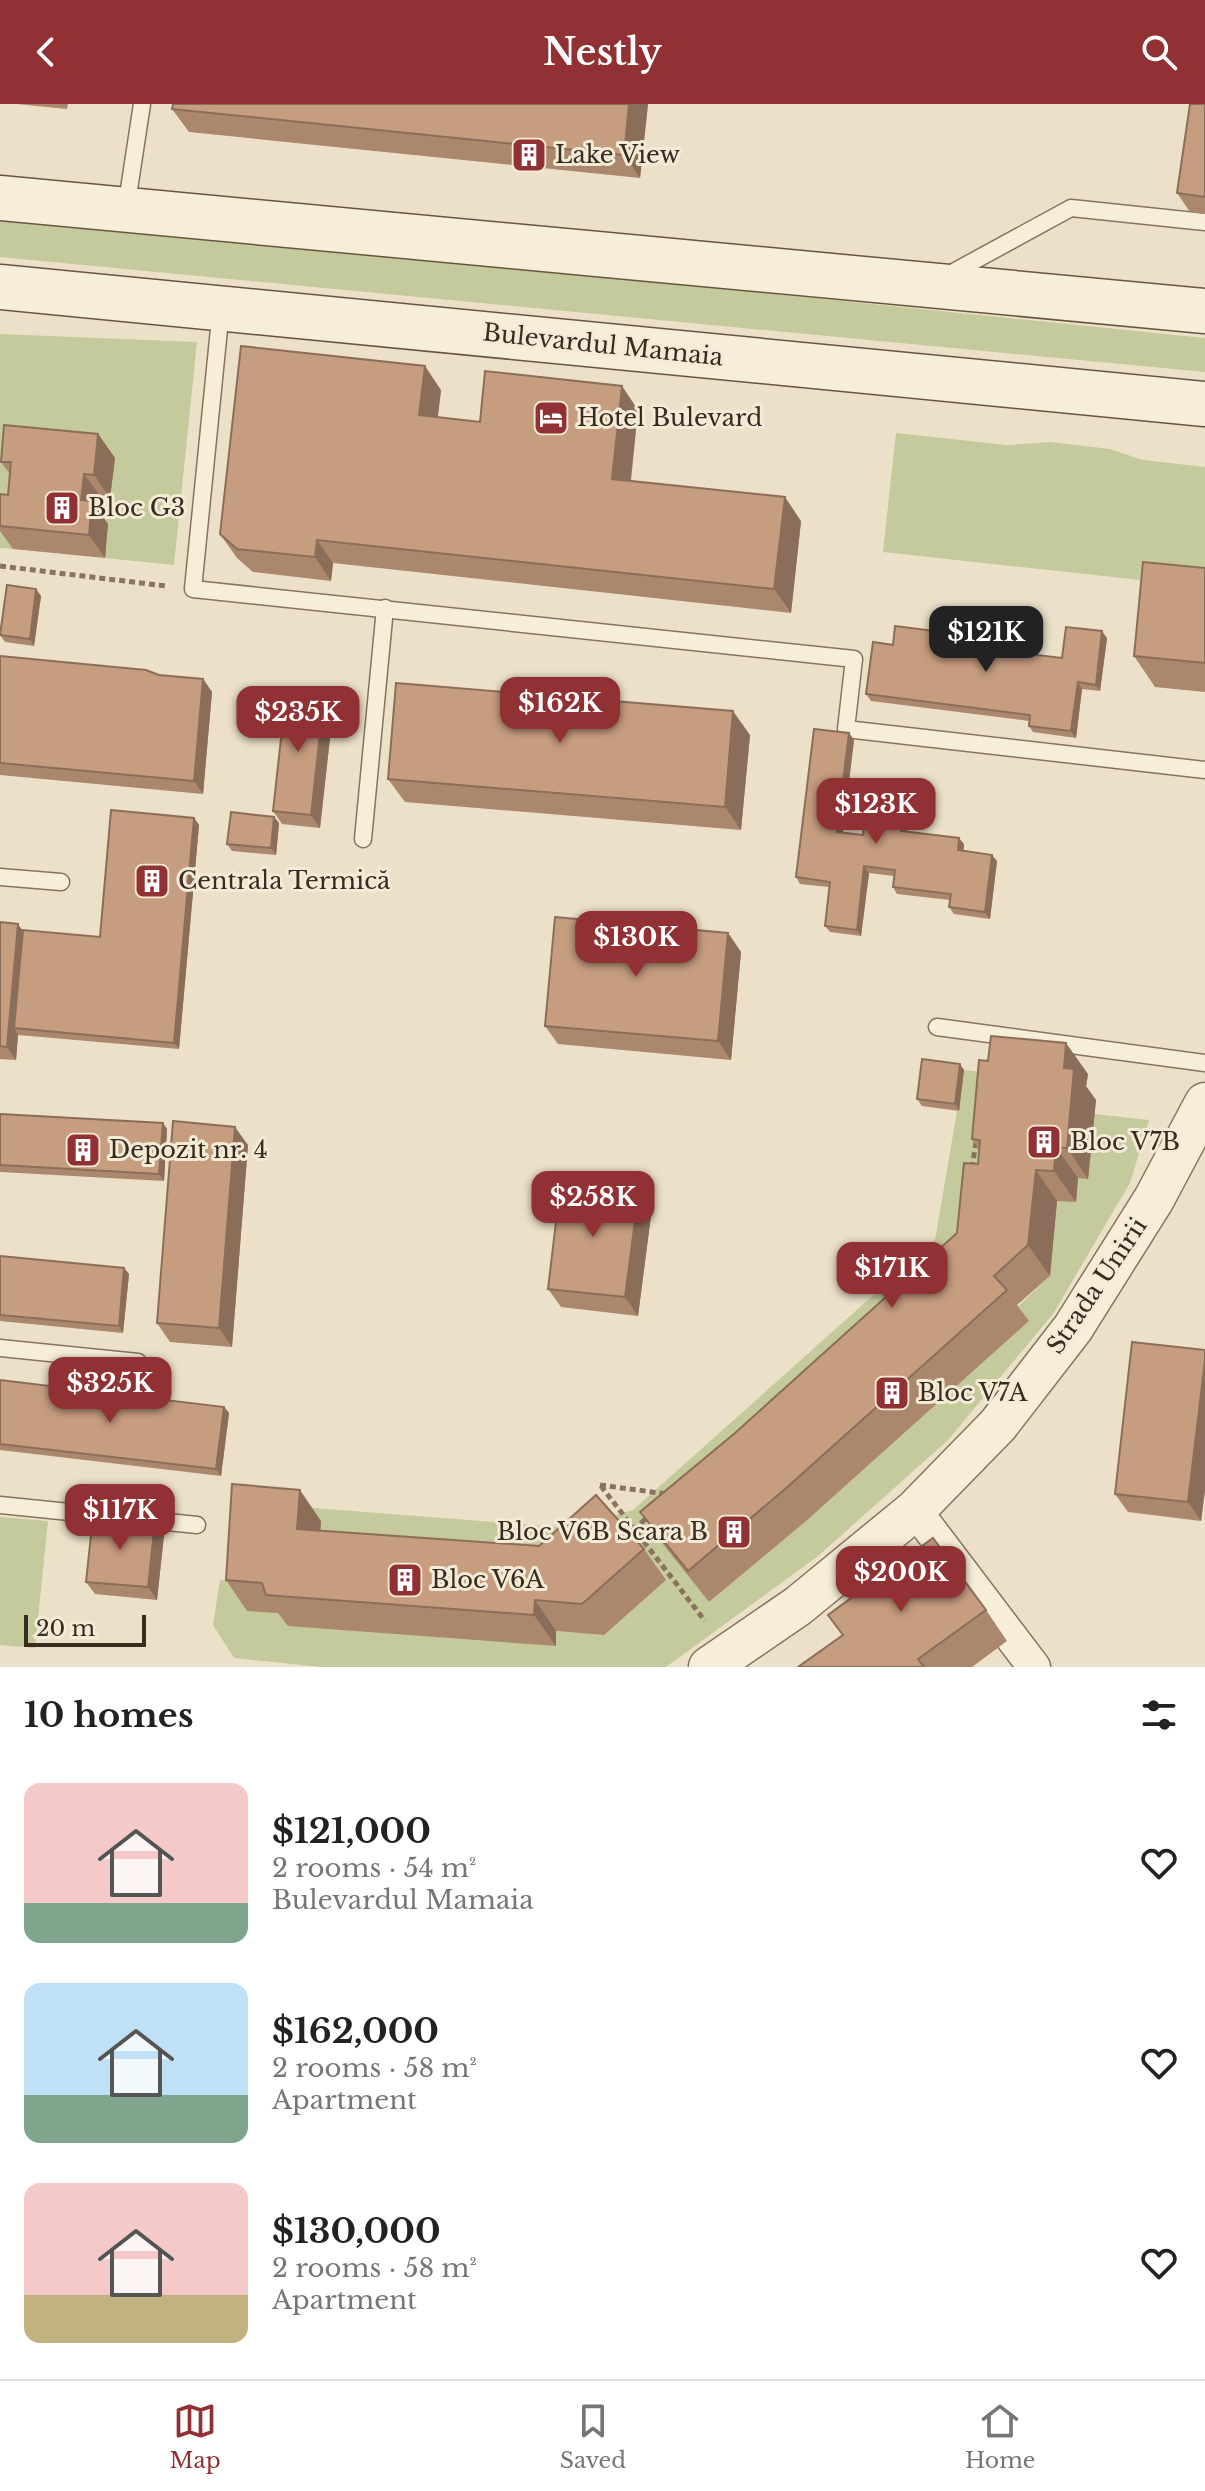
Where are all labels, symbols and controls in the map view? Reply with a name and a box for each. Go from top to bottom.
icon: back [24,30,68,74]
text: Nestly [543,30,662,75]
icon: search [1137,30,1181,74]
building icon: Lake View [510,136,548,174]
place label: Lake View [555,140,681,169]
street label: Bulevardul Mamaia [481,317,725,372]
hotel icon: Hotel Bulevard [532,399,570,437]
place label: Hotel Bulevard [577,403,762,432]
building icon: Bloc G3 [43,489,81,527]
place label: Bloc G3 [88,493,185,522]
pin: $121K [930,606,1042,674]
text: $121K [947,616,1025,648]
pin: $162K [504,677,616,745]
pin: $235K [242,686,354,754]
text: $162K [518,687,602,719]
text: $235K [254,696,342,728]
pin: $123K [820,778,932,846]
text: $123K [835,788,917,820]
building icon: Centrala Termică [133,862,171,900]
place label: Centrala Termică [178,866,391,895]
pin: $130K [580,911,692,979]
text: $130K [593,921,679,953]
building icon: Bloc V7B [1025,1123,1063,1161]
place label: Bloc V7B [1070,1127,1180,1156]
building icon: Depozit nr. 4 [64,1131,102,1169]
place label: Depozit nr. 4 [109,1135,268,1164]
pin: $258K [537,1171,649,1239]
text: $258K [549,1181,637,1213]
street label: Strada Unirii [1040,1212,1153,1359]
pin: $171K [836,1242,948,1310]
text: $171K [855,1252,929,1284]
pin: $325K [54,1357,166,1425]
text: $325K [66,1367,154,1399]
building icon: Bloc V7A [873,1374,911,1412]
place label: Bloc V7A [918,1378,1028,1407]
pin: $117K [64,1484,176,1552]
text: $117K [83,1494,157,1526]
building icon: Bloc V6B Scara B [715,1513,753,1551]
place label: Bloc V6B Scara B [497,1517,708,1546]
pin: $200K [845,1546,957,1614]
text: $200K [854,1556,948,1588]
building icon: Bloc V6A [386,1561,424,1599]
place label: Bloc V6A [431,1565,544,1594]
scale bar [24,1611,146,1647]
text: 20 m [36,1615,95,1642]
icon: filters [1137,1693,1181,1737]
text: 10 homes [24,1694,194,1736]
text: $121,000 [272,1810,431,1852]
icon: home [88,1815,184,1911]
icon: heart [1137,1841,1181,1885]
text: 2 rooms · 54 m² [272,1852,476,1884]
text: Bulevardul Mamaia [272,1884,534,1916]
text: $162,000 [272,2010,439,2052]
icon: home [88,2015,184,2111]
icon: heart [1137,2041,1181,2085]
text: 2 rooms · 58 m² [272,2052,477,2084]
text: Apartment [272,2084,417,2116]
text: $130,000 [272,2210,441,2252]
icon: home [88,2215,184,2311]
icon: heart [1137,2241,1181,2285]
text: 2 rooms · 58 m² [272,2252,477,2284]
text: Apartment [272,2284,417,2316]
tab: Map [170,2399,221,2474]
tab: Saved [560,2399,626,2474]
tab: Home [965,2399,1035,2474]

